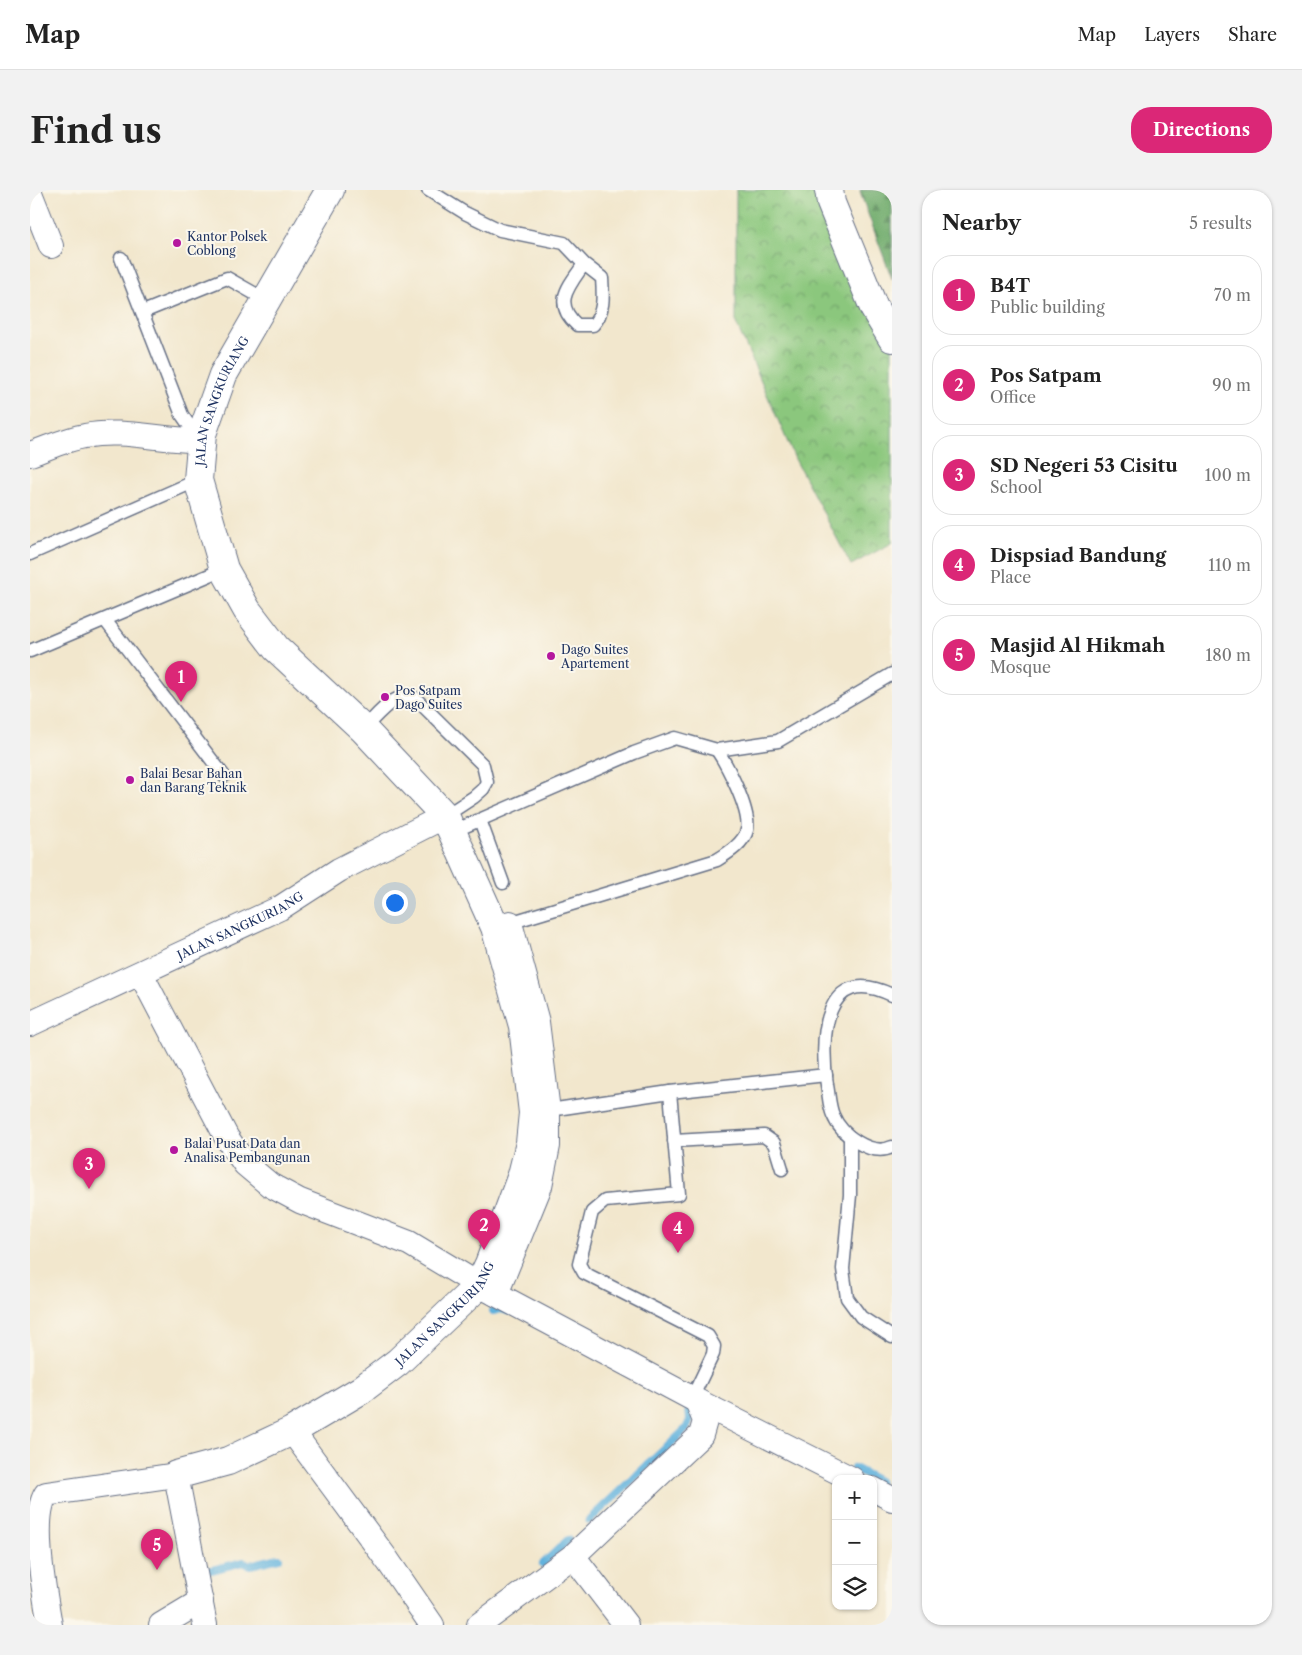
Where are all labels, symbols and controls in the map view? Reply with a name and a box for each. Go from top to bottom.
text: Map [25,20,80,49]
text: Map [1078,24,1116,46]
text: Layers [1144,24,1200,46]
text: Share [1228,24,1277,46]
button: Directions [1131,107,1272,153]
text: Find us [30,109,162,152]
text: Nearby [942,210,1021,235]
text: 5 results [1189,213,1252,233]
place label: Kantor Polsek Coblong [187,229,268,258]
marker: Kantor Polsek Coblong [171,237,183,249]
text: B4T [990,274,1030,297]
text: 1 [955,285,963,305]
text: 70 m [1214,285,1251,305]
text: Public building [990,297,1105,317]
street label: JALAN SANGKURIANG [192,333,252,468]
text: Pos Satpam [990,364,1102,387]
text: 2 [954,375,964,395]
text: 90 m [1212,375,1251,395]
text: Office [990,387,1036,407]
text: SD Negeri 53 Cisitu [990,454,1178,477]
text: 3 [954,465,964,485]
text: 100 m [1205,465,1251,485]
text: School [990,477,1042,497]
text: Dispsiad Bandung [990,544,1166,567]
text: 4 [954,555,964,575]
text: 110 m [1208,555,1251,575]
text: Place [990,567,1031,587]
text: Masjid Al Hikmah [990,634,1165,657]
place label: Dago Suites Apartement [560,642,630,671]
text: 5 [955,645,963,665]
text: 180 m [1205,645,1251,665]
marker: Dago Suites Apartement [545,650,557,662]
text: Mosque [990,657,1051,677]
pin: 1 [165,661,197,702]
place label: Pos Satpam Dago Suites [395,683,462,712]
marker: Pos Satpam Dago Suites [379,691,391,703]
place label: Balai Besar Bahan dan Barang Teknik [140,766,248,795]
marker: Balai Besar Bahan dan Barang Teknik [124,774,136,786]
street label: JALAN SANGKURIANG [173,888,306,963]
your location [382,890,408,916]
place label: Balai Pusat Data dan Analisa Pembangunan [183,1136,311,1165]
marker: Balai Pusat Data dan Analisa Pembangunan [168,1144,180,1156]
pin: 3 [73,1148,105,1189]
pin: 2 [468,1209,500,1250]
pin: 4 [662,1212,694,1253]
street label: JALAN SANGKURIANG [390,1259,497,1370]
map controls [832,1475,877,1610]
button: + [832,1475,877,1520]
button: − [832,1520,877,1565]
pin: 5 [141,1529,173,1570]
button: layers [832,1565,877,1610]

